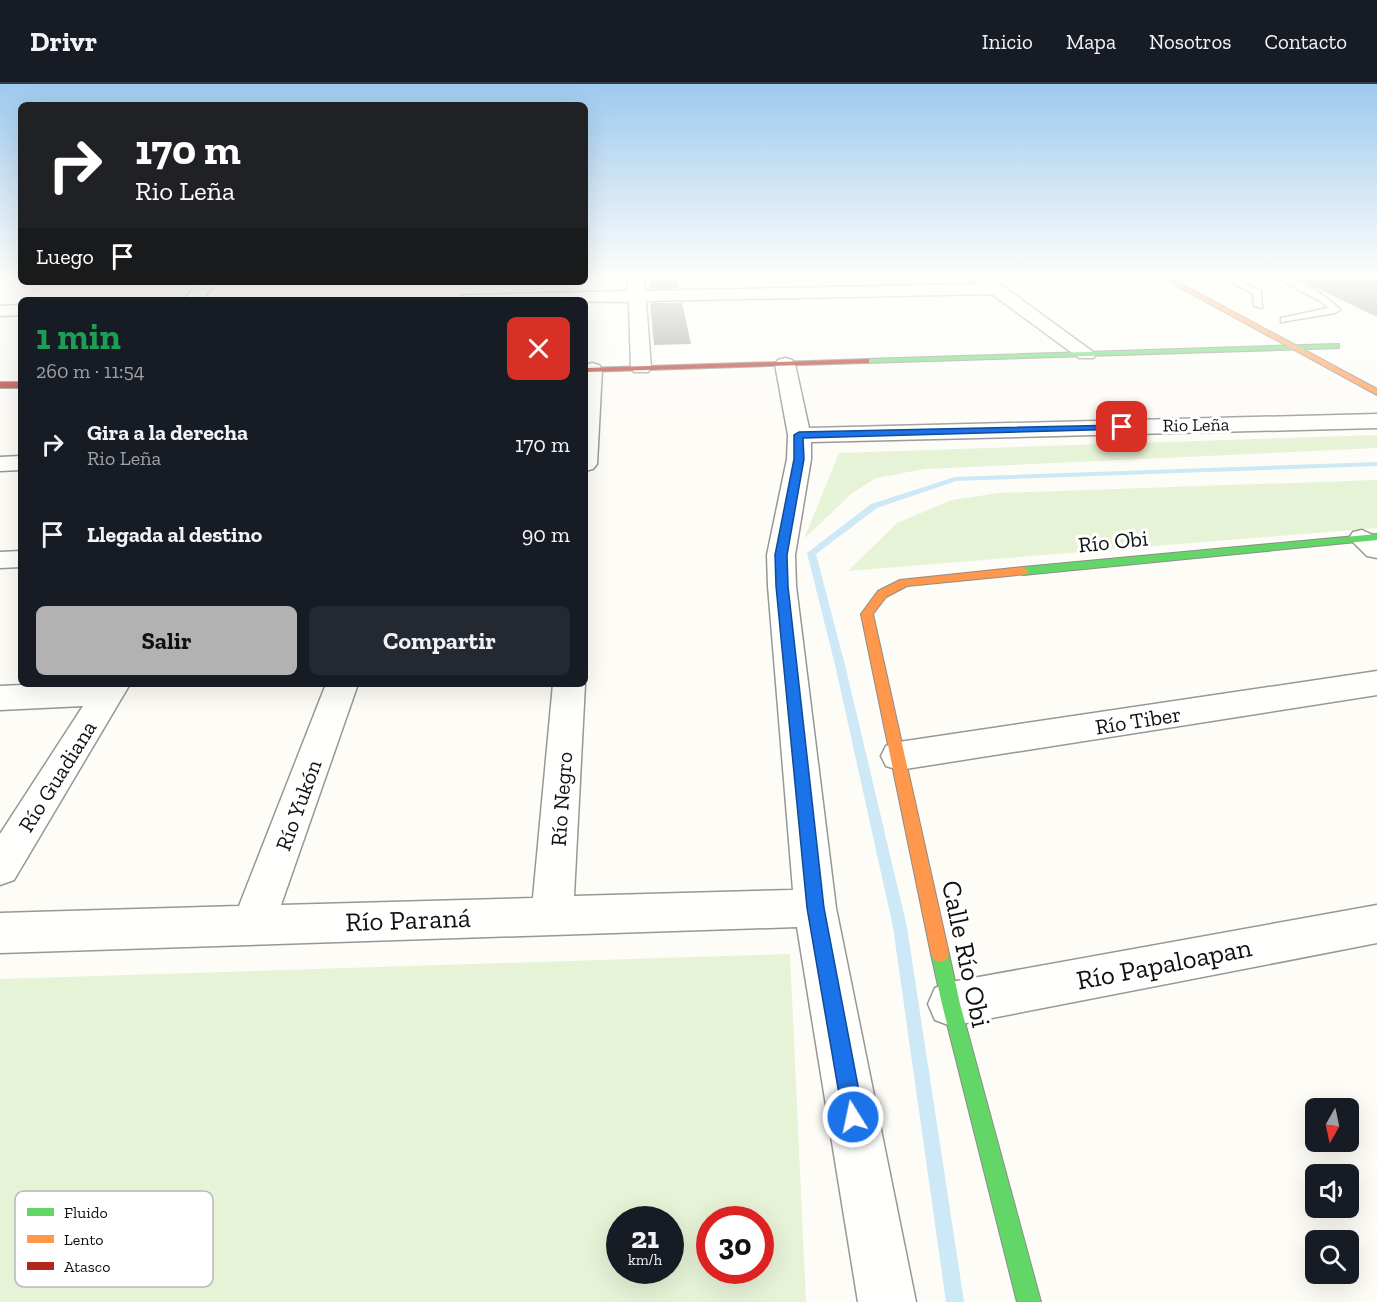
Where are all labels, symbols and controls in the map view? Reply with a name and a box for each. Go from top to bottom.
text: Drivr [30,25,97,58]
text: Inicio [982,29,1033,54]
text: Mapa [1066,29,1116,54]
text: Nosotros [1149,29,1231,54]
text: Contacto [1264,29,1347,54]
text: 170 m [135,124,241,175]
icon: right [36,126,114,204]
text: Rio Leña [135,175,235,207]
icon: arrive [106,240,139,273]
text: Luego [36,243,94,270]
text: 1 min [36,315,121,358]
button: close [507,317,570,380]
text: 260 m · 11:54 [36,359,145,383]
pin [1096,401,1147,452]
icon: arrive [1105,410,1138,443]
street label: Rio Leña [1162,413,1230,437]
text: Gira a la derecha [87,419,248,446]
icon: right [36,428,69,461]
text: 170 m [515,431,570,458]
text: Rio Leña [87,446,161,470]
icon: arrive [36,518,69,551]
text: Llegada al destino [87,521,262,548]
text: 90 m [522,521,570,548]
street label: Río Obi [1077,524,1149,559]
button: Salir [36,606,297,675]
button: Compartir [309,606,570,675]
street label: Río Tiber [1093,700,1183,741]
street label: Río Guadiana [13,715,103,837]
street label: Río Negro [545,751,578,847]
street label: Río Yukón [270,756,328,854]
street label: Calle Río Obi [935,878,997,1031]
street label: Río Paraná [345,902,471,938]
street label: Río Papaloapan [1074,931,1255,997]
position arrow [821,1085,885,1149]
north arrow [1305,1098,1359,1152]
map controls [1305,1098,1359,1284]
button: sound [1305,1164,1359,1218]
legend [15,1191,213,1287]
text: Fluido [64,1203,108,1222]
speed limit sign: 30 [696,1206,774,1284]
text: 21 [631,1220,659,1256]
text: Lento [64,1230,104,1249]
button: search [1305,1230,1359,1284]
text: km/h [628,1251,662,1269]
text: Atasco [64,1257,110,1276]

